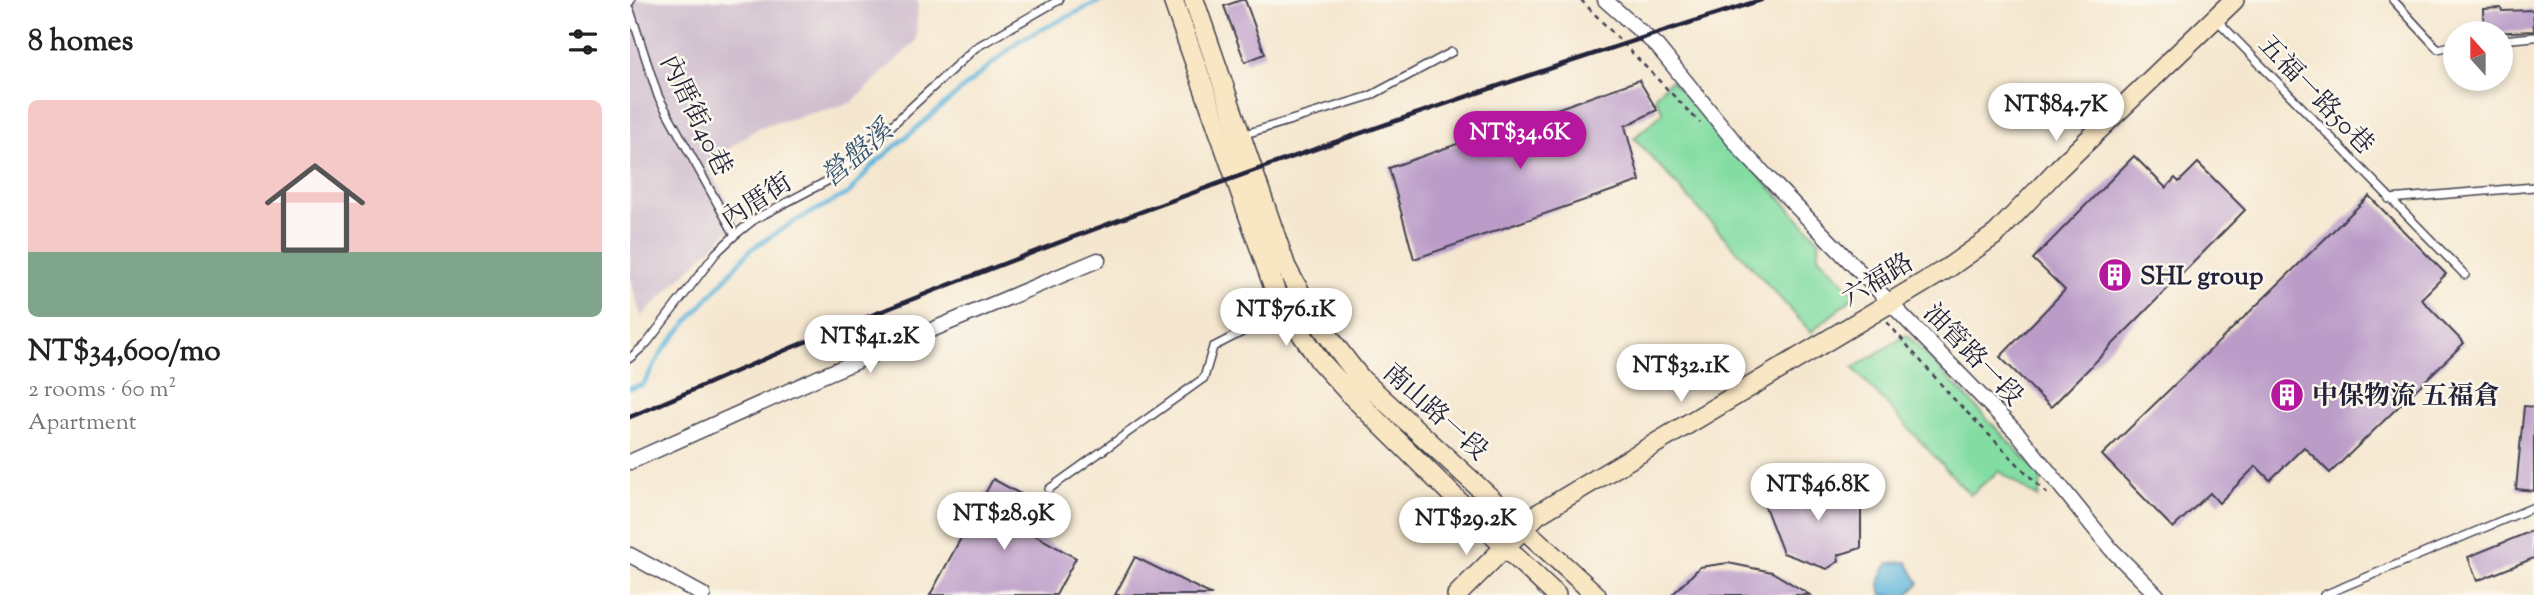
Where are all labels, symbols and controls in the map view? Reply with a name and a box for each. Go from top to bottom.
text: 8 homes [28,21,133,64]
north arrow [2443,21,2513,91]
map controls [2443,21,2513,91]
icon: filters [564,23,602,61]
street label: 五福一路50巷 [2249,28,2382,163]
street label: 內厝街40巷 [649,49,740,183]
pin: NT$84.7K [1984,83,2128,143]
text: NT$84.7K [2004,89,2108,122]
water label: 營盤溪 [813,111,905,198]
pin: NT$34.6K [1448,111,1592,171]
text: NT$34.6K [1469,117,1571,150]
icon: home [252,145,378,271]
street label: 內厝街 [715,165,800,239]
street label: 六福路 [1835,245,1921,317]
building icon: SHL group [2096,256,2134,294]
place label: SHL group [2140,259,2263,296]
pin: NT$76.1K [1214,288,1358,348]
text: NT$76.1K [1236,294,1336,327]
street label: 油管路一段 [1914,296,2031,415]
pin: NT$41.2K [798,316,942,375]
text: NT$41.2K [820,321,920,354]
text: NT$34,600/mo [28,331,221,374]
pin: NT$32.1K [1609,344,1753,404]
text: NT$32.1K [1632,350,1730,383]
street label: 南山路一段 [1374,356,1495,470]
text: 2 rooms · 60 m² [28,374,176,407]
building icon: 中保物流 五福倉 [2268,376,2306,414]
place label: 中保物流 五福倉 [2312,379,2500,416]
text: Apartment [28,407,137,440]
pin: NT$46.8K [1746,463,1890,523]
text: NT$46.8K [1766,469,1870,502]
pin: NT$28.9K [932,492,1076,552]
text: NT$28.9K [953,498,1055,531]
pin: NT$29.2K [1394,498,1538,557]
text: NT$29.2K [1415,503,1517,536]

